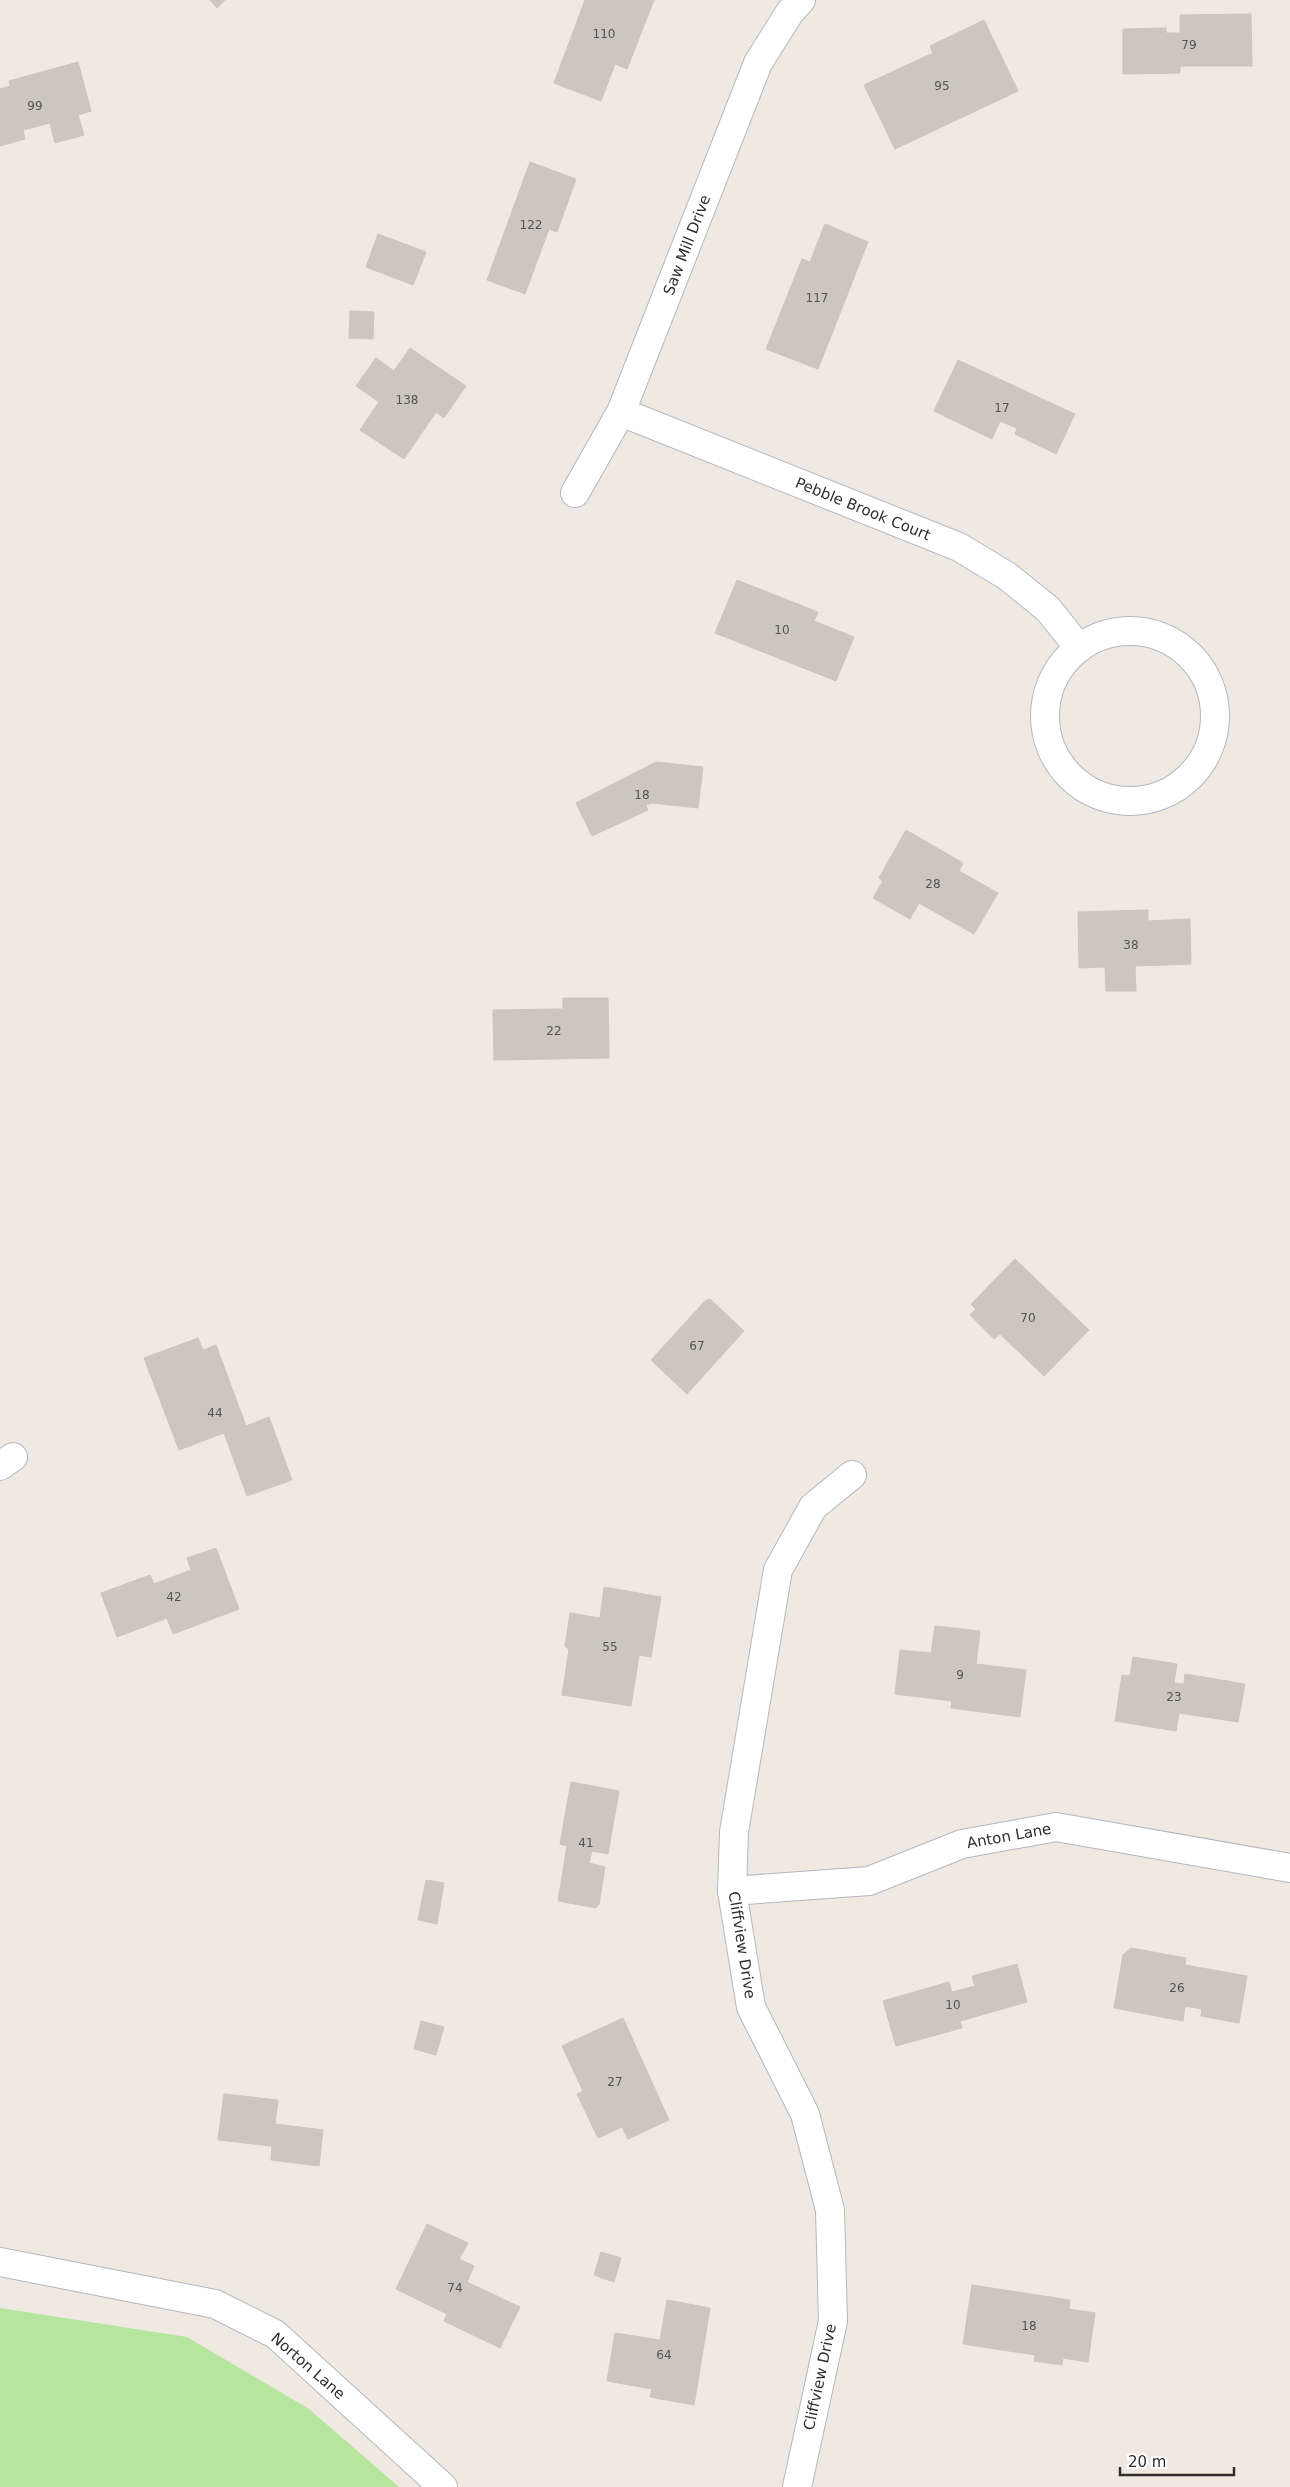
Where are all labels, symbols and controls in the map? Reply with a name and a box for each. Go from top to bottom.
house number: 110 [593,27,615,41]
house number: 79 [1181,38,1197,52]
house number: 95 [934,79,950,93]
house number: 99 [27,99,43,113]
street label: Saw Mill Drive [660,192,714,298]
house number: 122 [520,218,542,232]
house number: 117 [806,291,828,305]
house number: 138 [396,393,418,407]
house number: 17 [994,401,1010,415]
street label: Pebble Brook Court [793,474,933,544]
house number: 10 [774,623,790,637]
house number: 18 [634,788,650,802]
house number: 28 [925,877,941,891]
house number: 38 [1123,938,1139,952]
house number: 22 [546,1024,562,1038]
house number: 70 [1020,1311,1036,1325]
house number: 67 [689,1339,705,1353]
house number: 44 [207,1406,223,1420]
house number: 42 [166,1590,182,1604]
house number: 55 [602,1640,618,1654]
house number: 9 [956,1668,964,1682]
house number: 23 [1166,1690,1182,1704]
street label: Anton Lane [965,1820,1053,1852]
house number: 41 [578,1836,594,1850]
street label: Cliffview Drive [725,1890,759,2000]
house number: 26 [1169,1981,1185,1995]
house number: 10 [945,1998,961,2012]
house number: 27 [607,2075,623,2089]
house number: 74 [447,2281,463,2295]
house number: 18 [1021,2319,1037,2333]
street label: Cliffview Drive [800,2322,840,2432]
street label: Norton Lane [267,2329,349,2403]
house number: 64 [656,2348,672,2362]
scale bar [1120,2444,1234,2476]
text: 20 m [1128,2453,1166,2471]

